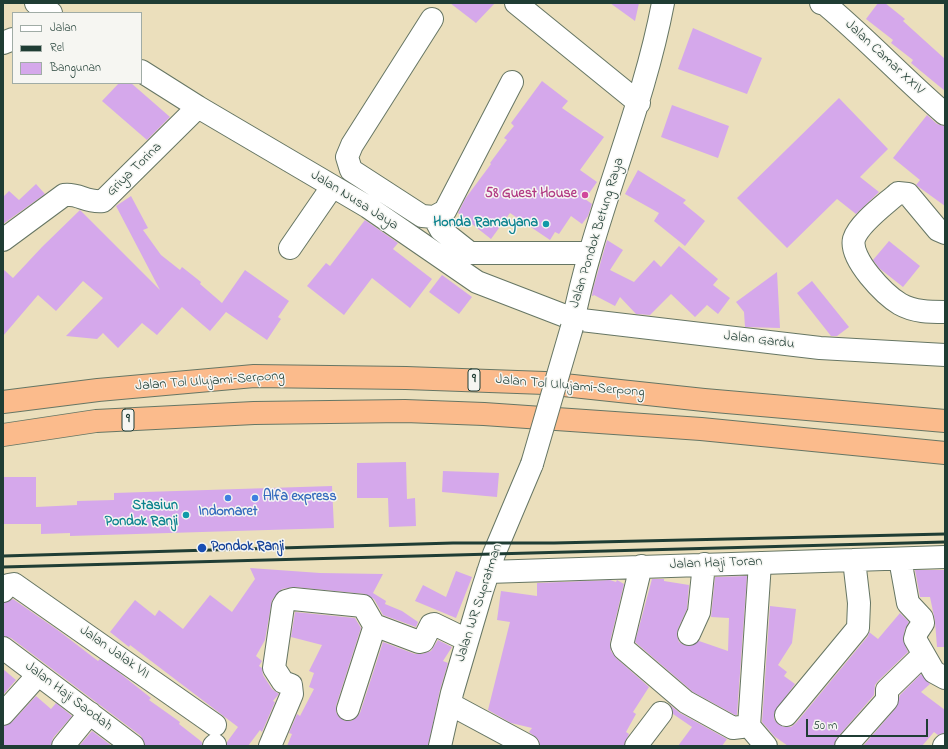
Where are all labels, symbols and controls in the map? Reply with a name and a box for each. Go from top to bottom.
legend [12,12,142,84]
street label: Jalan Camar XXIV [841,17,927,99]
text: Jalan [50,19,77,37]
text: Rel [50,39,64,57]
text: Bangunan [50,59,101,77]
street label: Griya Torina [104,139,166,201]
street label: Jalan Pondok Betung Raya [567,156,629,310]
street label: Jalan Nusa Jaya [307,167,401,235]
place label: 58 Guest House [485,187,577,203]
marker: 58 Guest House [580,190,590,200]
place label: Honda Ramayana [433,216,538,232]
marker: Honda Ramayana [541,219,551,229]
street label: Jalan Gardu [723,328,795,354]
street label: Jalan Tol Ulujami–Serpong [135,368,285,396]
road number: 9 [468,369,480,391]
street label: Jalan Tol Ulujami–Serpong [495,372,645,402]
road number: 9 [122,409,134,431]
place label: Alfa express [263,490,337,506]
marker: Indomaret [223,493,233,503]
marker: Alfa express [250,493,260,503]
place label: Stasiun Pondok Ranji [105,499,178,532]
place label: Indomaret [198,505,258,521]
marker: Stasiun Pondok Ranji [181,510,191,520]
place label: Pondok Ranji [211,540,284,556]
marker: Pondok Ranji [196,542,208,554]
street label: Jalan WR Supratman [453,542,507,664]
street label: Jalan Haji Toran [669,554,763,574]
street label: Jalan Jalak VII [76,623,152,683]
street label: Jalan Haji Saodah [21,659,115,735]
scale bar [808,711,930,737]
text: 50 m [813,717,837,735]

